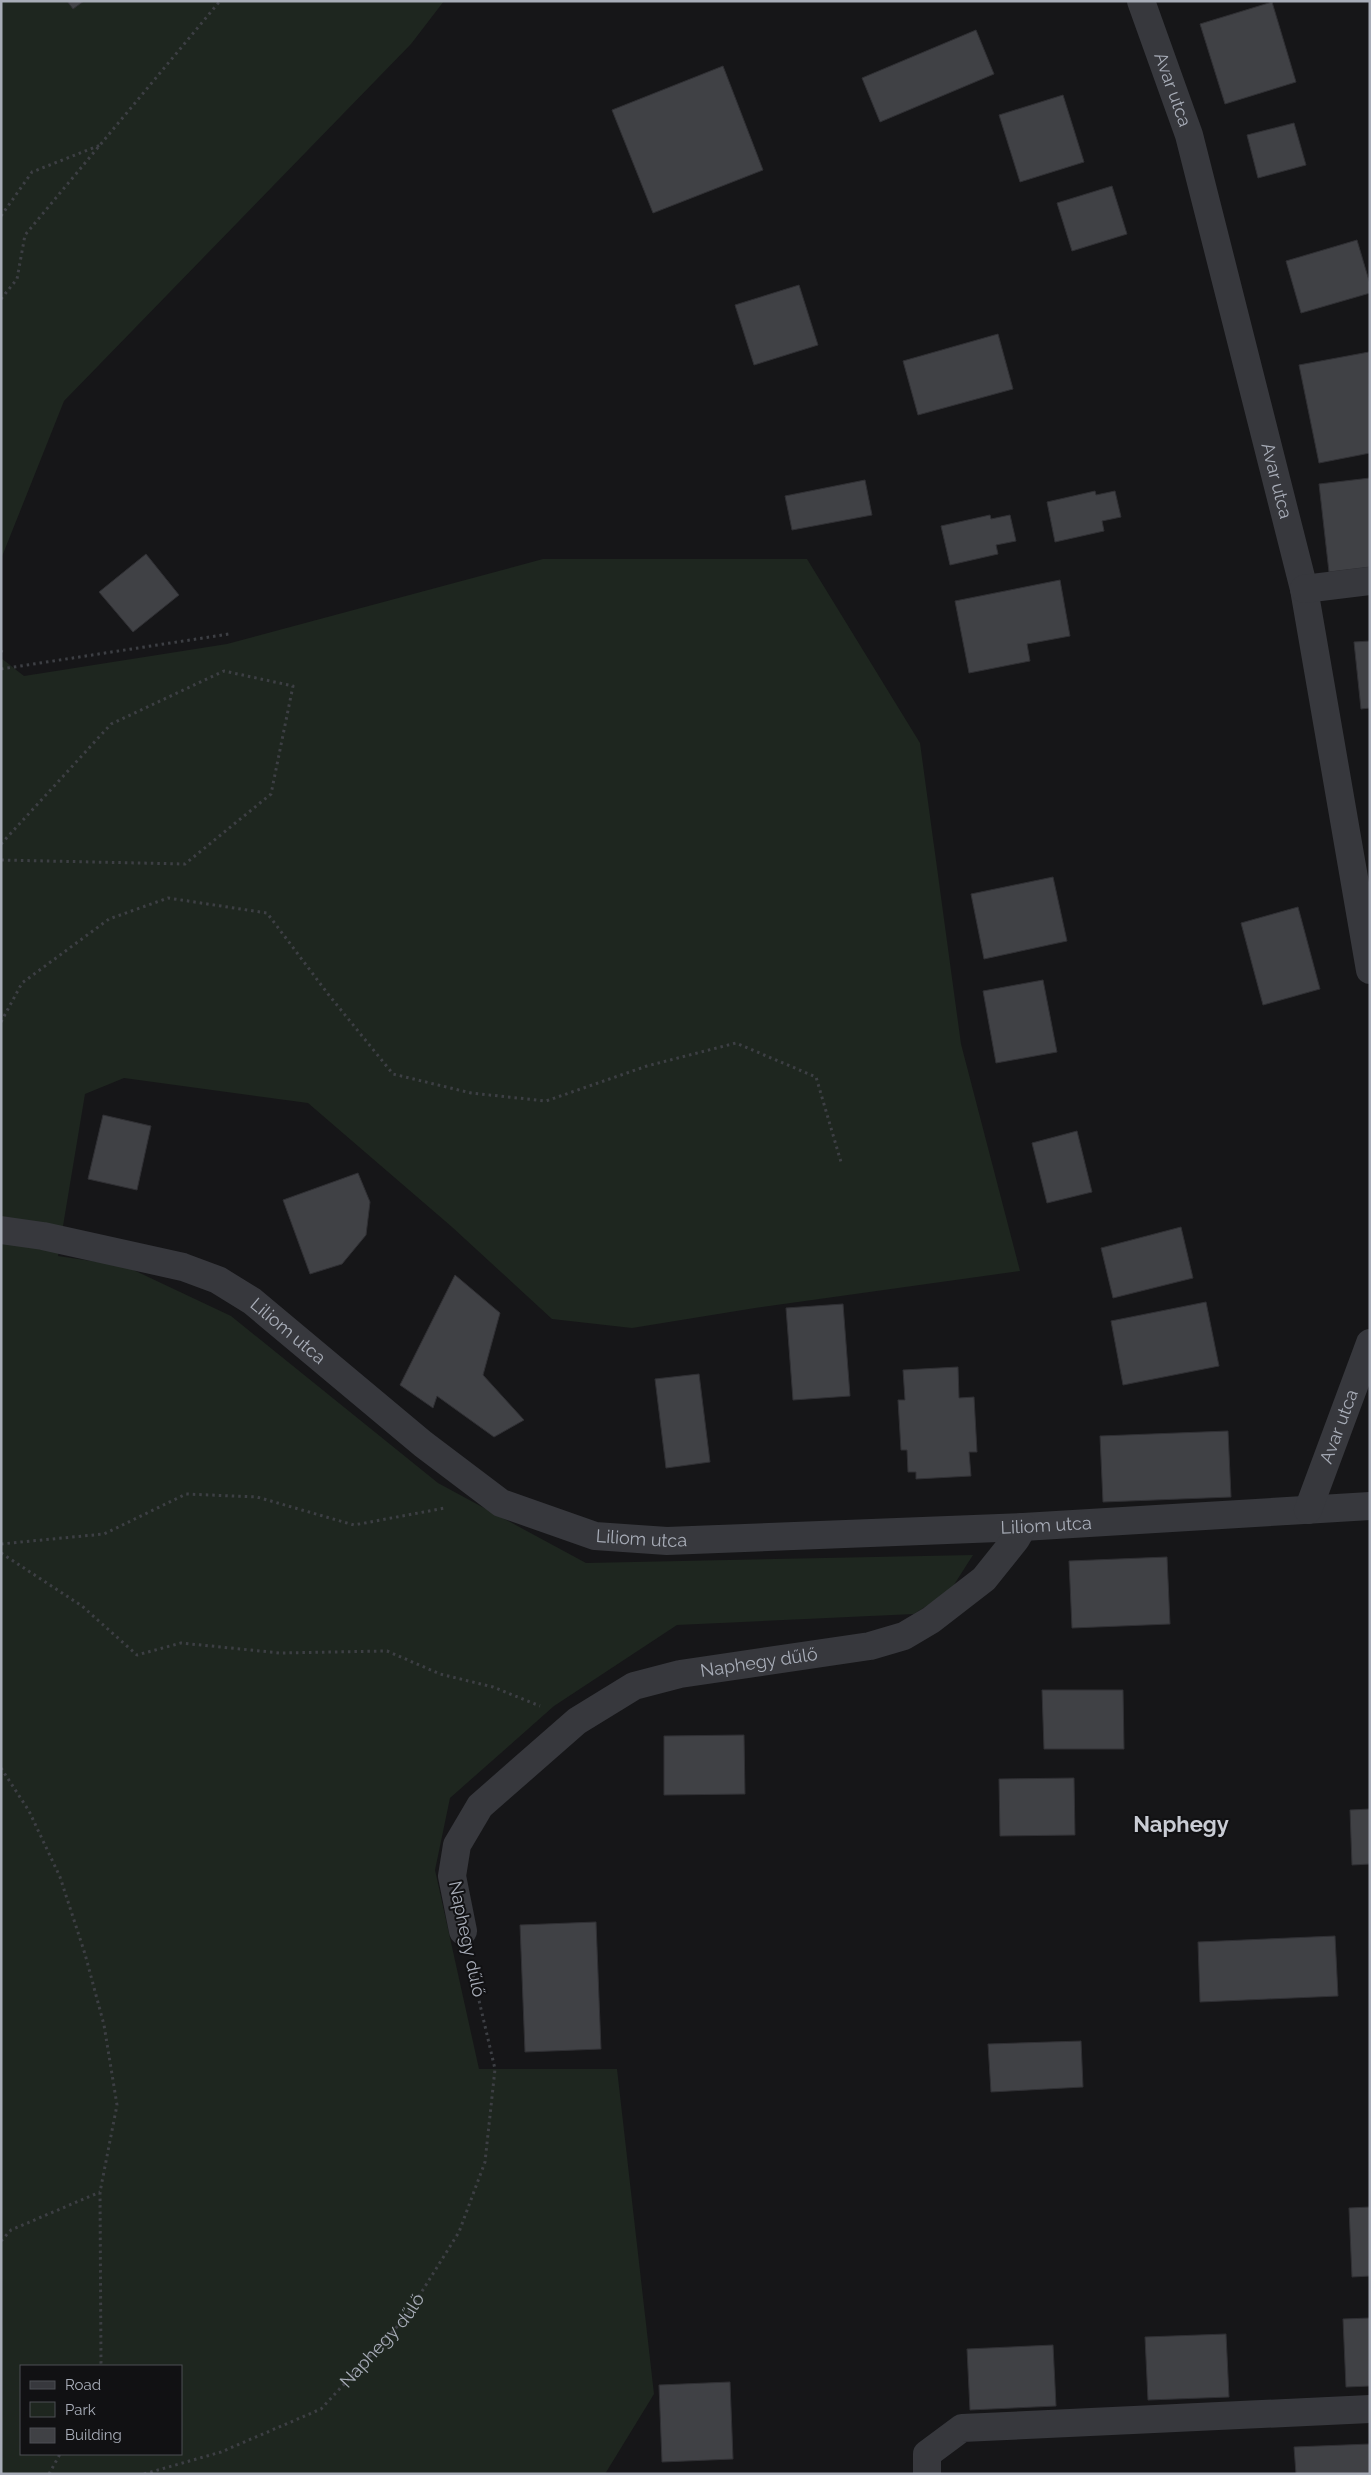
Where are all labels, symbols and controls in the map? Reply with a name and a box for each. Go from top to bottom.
street label: Avar utca [1150,49,1196,129]
street label: Avar utca [1257,440,1297,521]
street label: Liliom utca [246,1293,330,1368]
street label: Avar utca [1315,1386,1362,1466]
street label: Liliom utca [1000,1512,1092,1538]
street label: Liliom utca [595,1525,687,1551]
street label: Naphegy dűlő [699,1643,819,1681]
district label: Naphegy [1133,1811,1229,1837]
street label: Naphegy dűlő [445,1879,490,1999]
street label: Naphegy dűlő [335,2289,428,2392]
legend [20,2365,182,2455]
text: Road [65,2376,101,2394]
text: Park [65,2401,96,2419]
text: Building [65,2426,122,2444]

